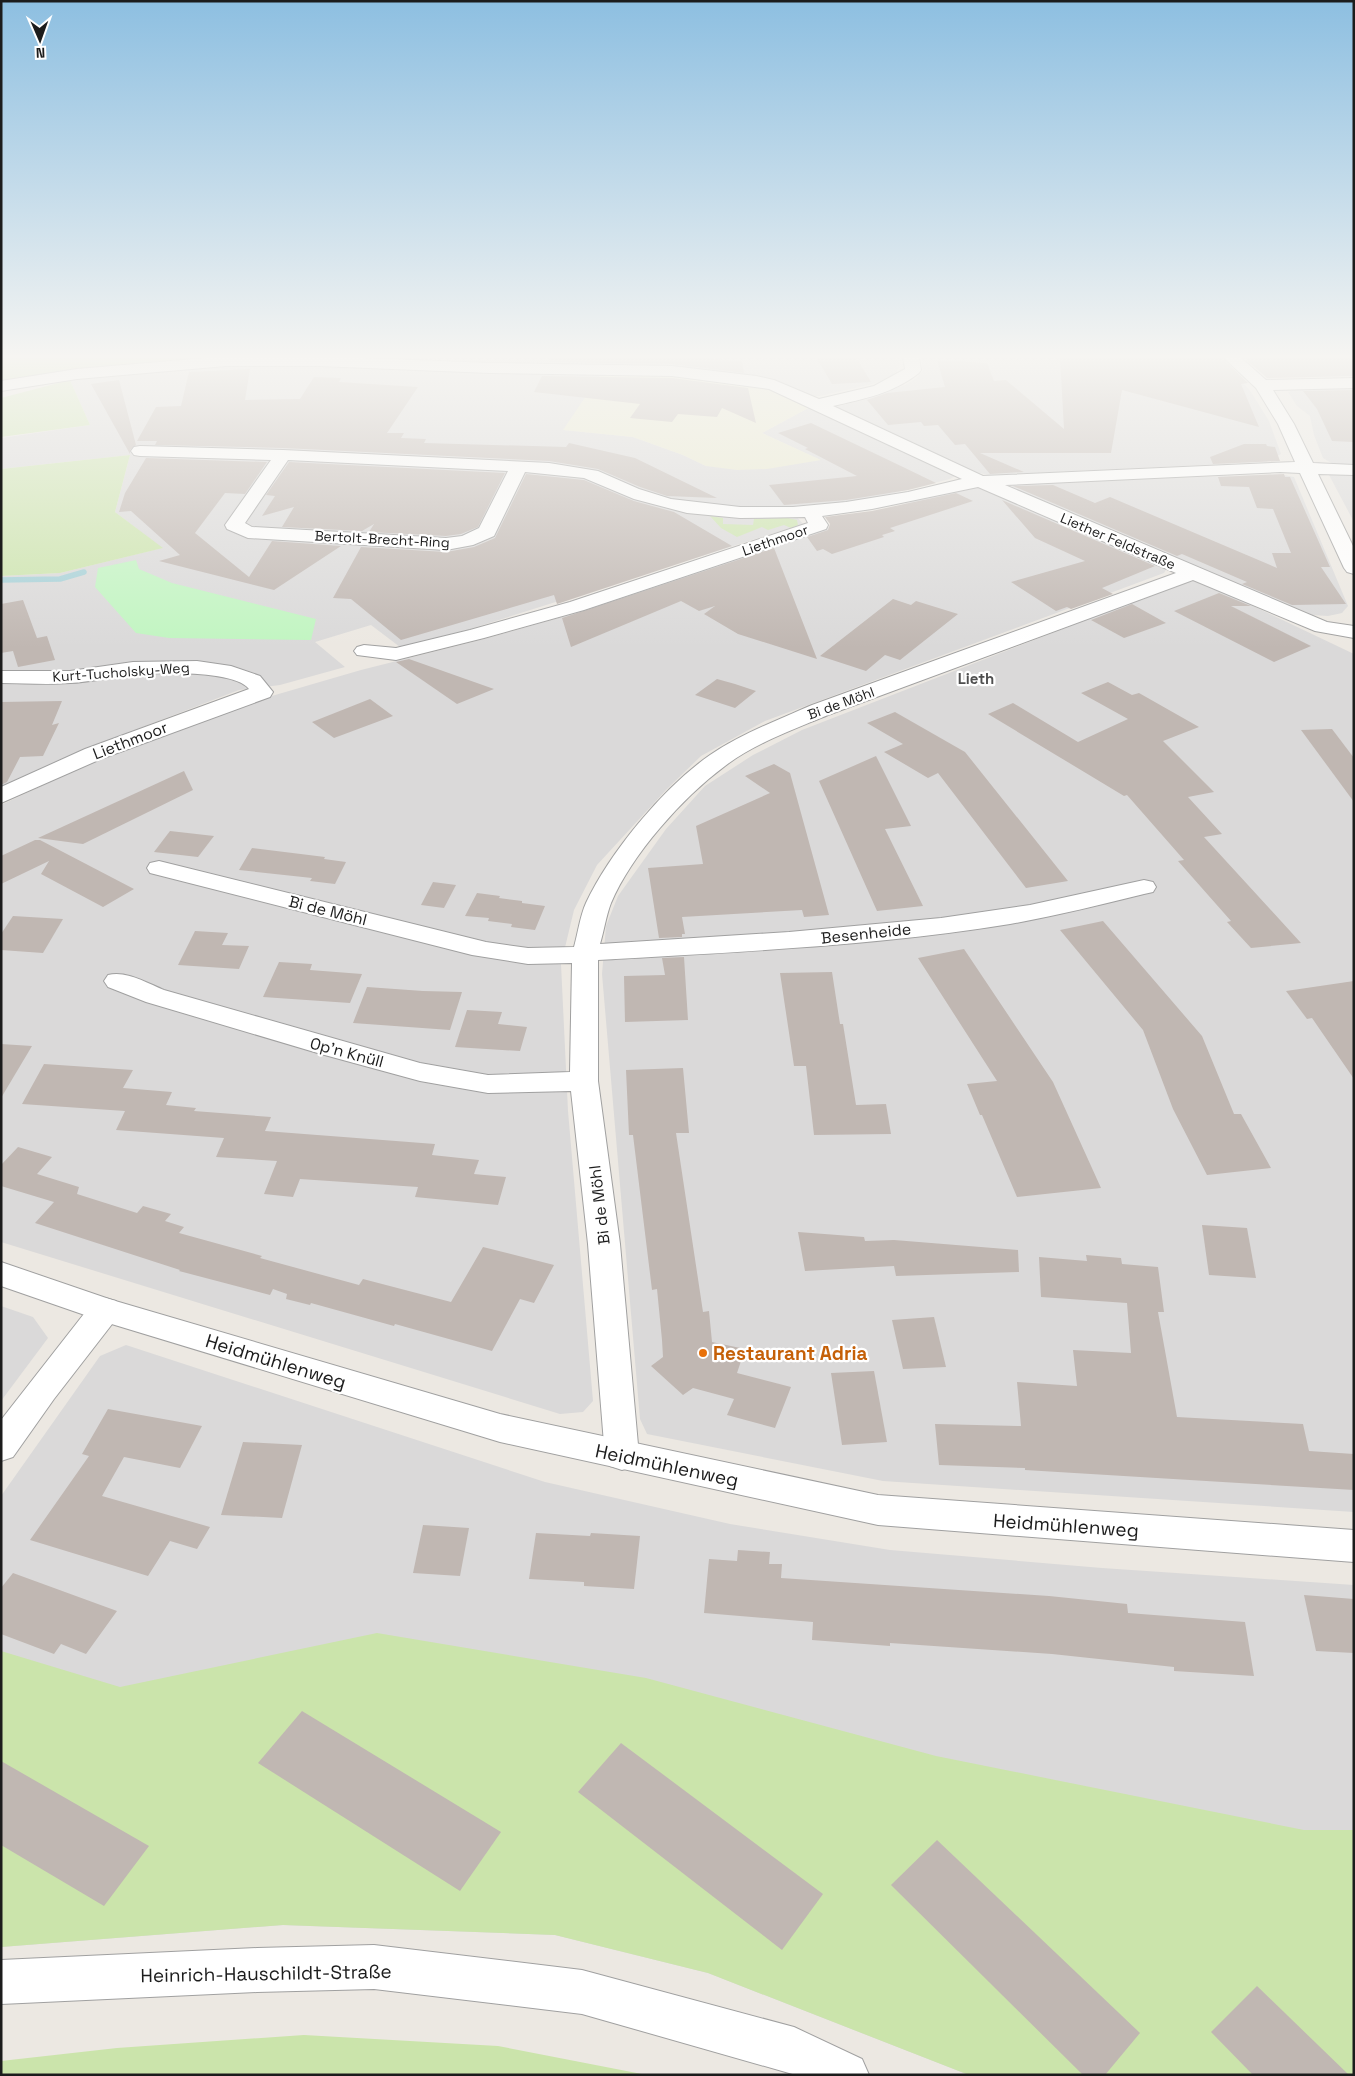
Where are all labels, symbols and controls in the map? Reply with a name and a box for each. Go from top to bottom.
north arrow [15,15,65,65]
text: N [35,44,45,62]
street label: Liether Feldstraße [1058,509,1178,573]
street label: Liethmoor [740,520,810,560]
street label: Bertolt-Brecht-Ring [314,526,450,552]
street label: Kurt-Tucholsky-Weg [52,658,190,686]
district label: Lieth [958,669,994,688]
street label: Bi de Möhl [805,683,877,723]
street label: Liethmoor [90,717,171,764]
street label: Bi de Möhl [287,891,369,930]
street label: Besenheide [820,918,912,949]
street label: Op'n Knüll [308,1033,386,1072]
street label: Bi de Möhl [584,1164,615,1246]
street label: Heidmühlenweg [202,1328,349,1395]
place label: Restaurant Adria [713,1341,868,1366]
marker: Restaurant Adria [697,1347,709,1359]
street label: Heidmühlenweg [593,1438,741,1493]
street label: Heidmühlenweg [992,1508,1140,1543]
street label: Heinrich-Hauschildt-Straße [140,1959,392,1988]

